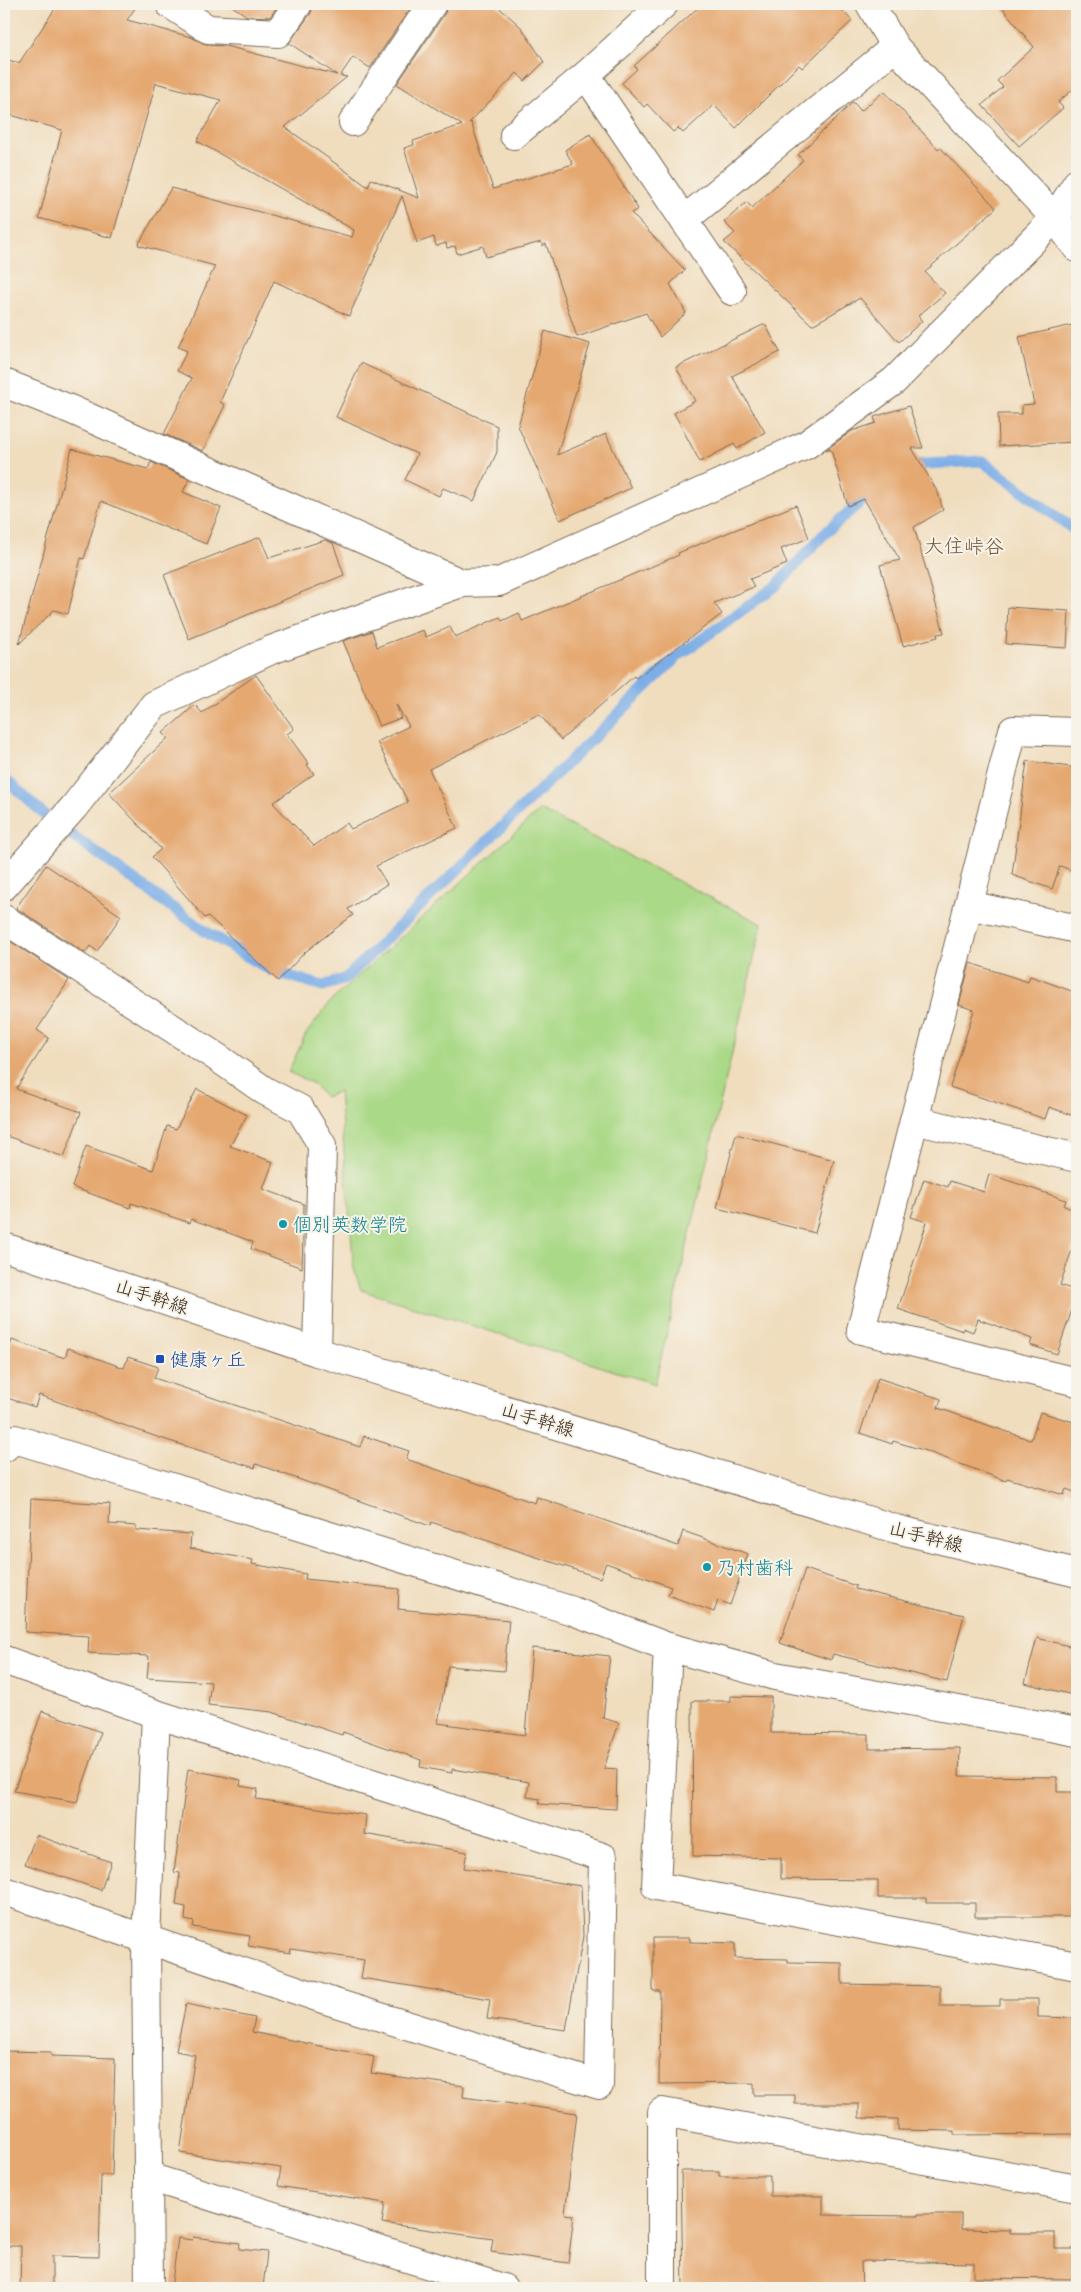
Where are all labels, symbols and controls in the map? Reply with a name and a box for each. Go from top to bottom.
district label: 大住峠谷 [924,532,1004,559]
place label: 個別英数学院 [293,1211,407,1237]
marker: 個別英数学院 [277,1218,289,1230]
street label: 山手幹線 [112,1272,192,1320]
place label: 健康ヶ丘 [170,1346,246,1372]
marker: 健康ヶ丘 [154,1353,166,1365]
street label: 山手幹線 [498,1395,578,1443]
street label: 山手幹線 [886,1514,966,1558]
place label: 乃村歯科 [717,1554,793,1580]
marker: 乃村歯科 [701,1561,713,1573]

